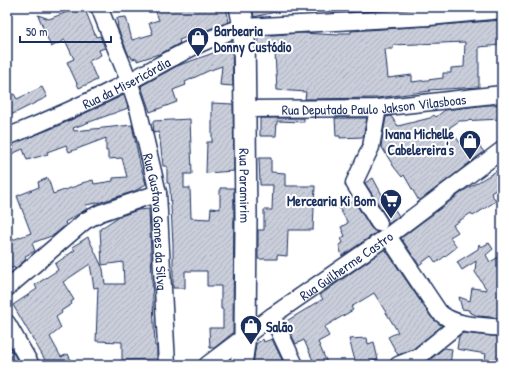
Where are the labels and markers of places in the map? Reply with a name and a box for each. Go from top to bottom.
place label: Barbearia Donny Custódio [214,21,292,58]
shop icon: Barbearia Donny Custódio [185,25,211,58]
place label: Ivana Michelle Cabelereira's [385,124,455,159]
shop icon: Ivana Michelle Cabelereira's [457,128,483,161]
supermarket icon: Mercearia Ki Bom [378,187,404,220]
place label: Mercearia Ki Bom [287,191,376,210]
shop icon: Salão [238,313,264,346]
place label: Salão [266,317,293,336]

